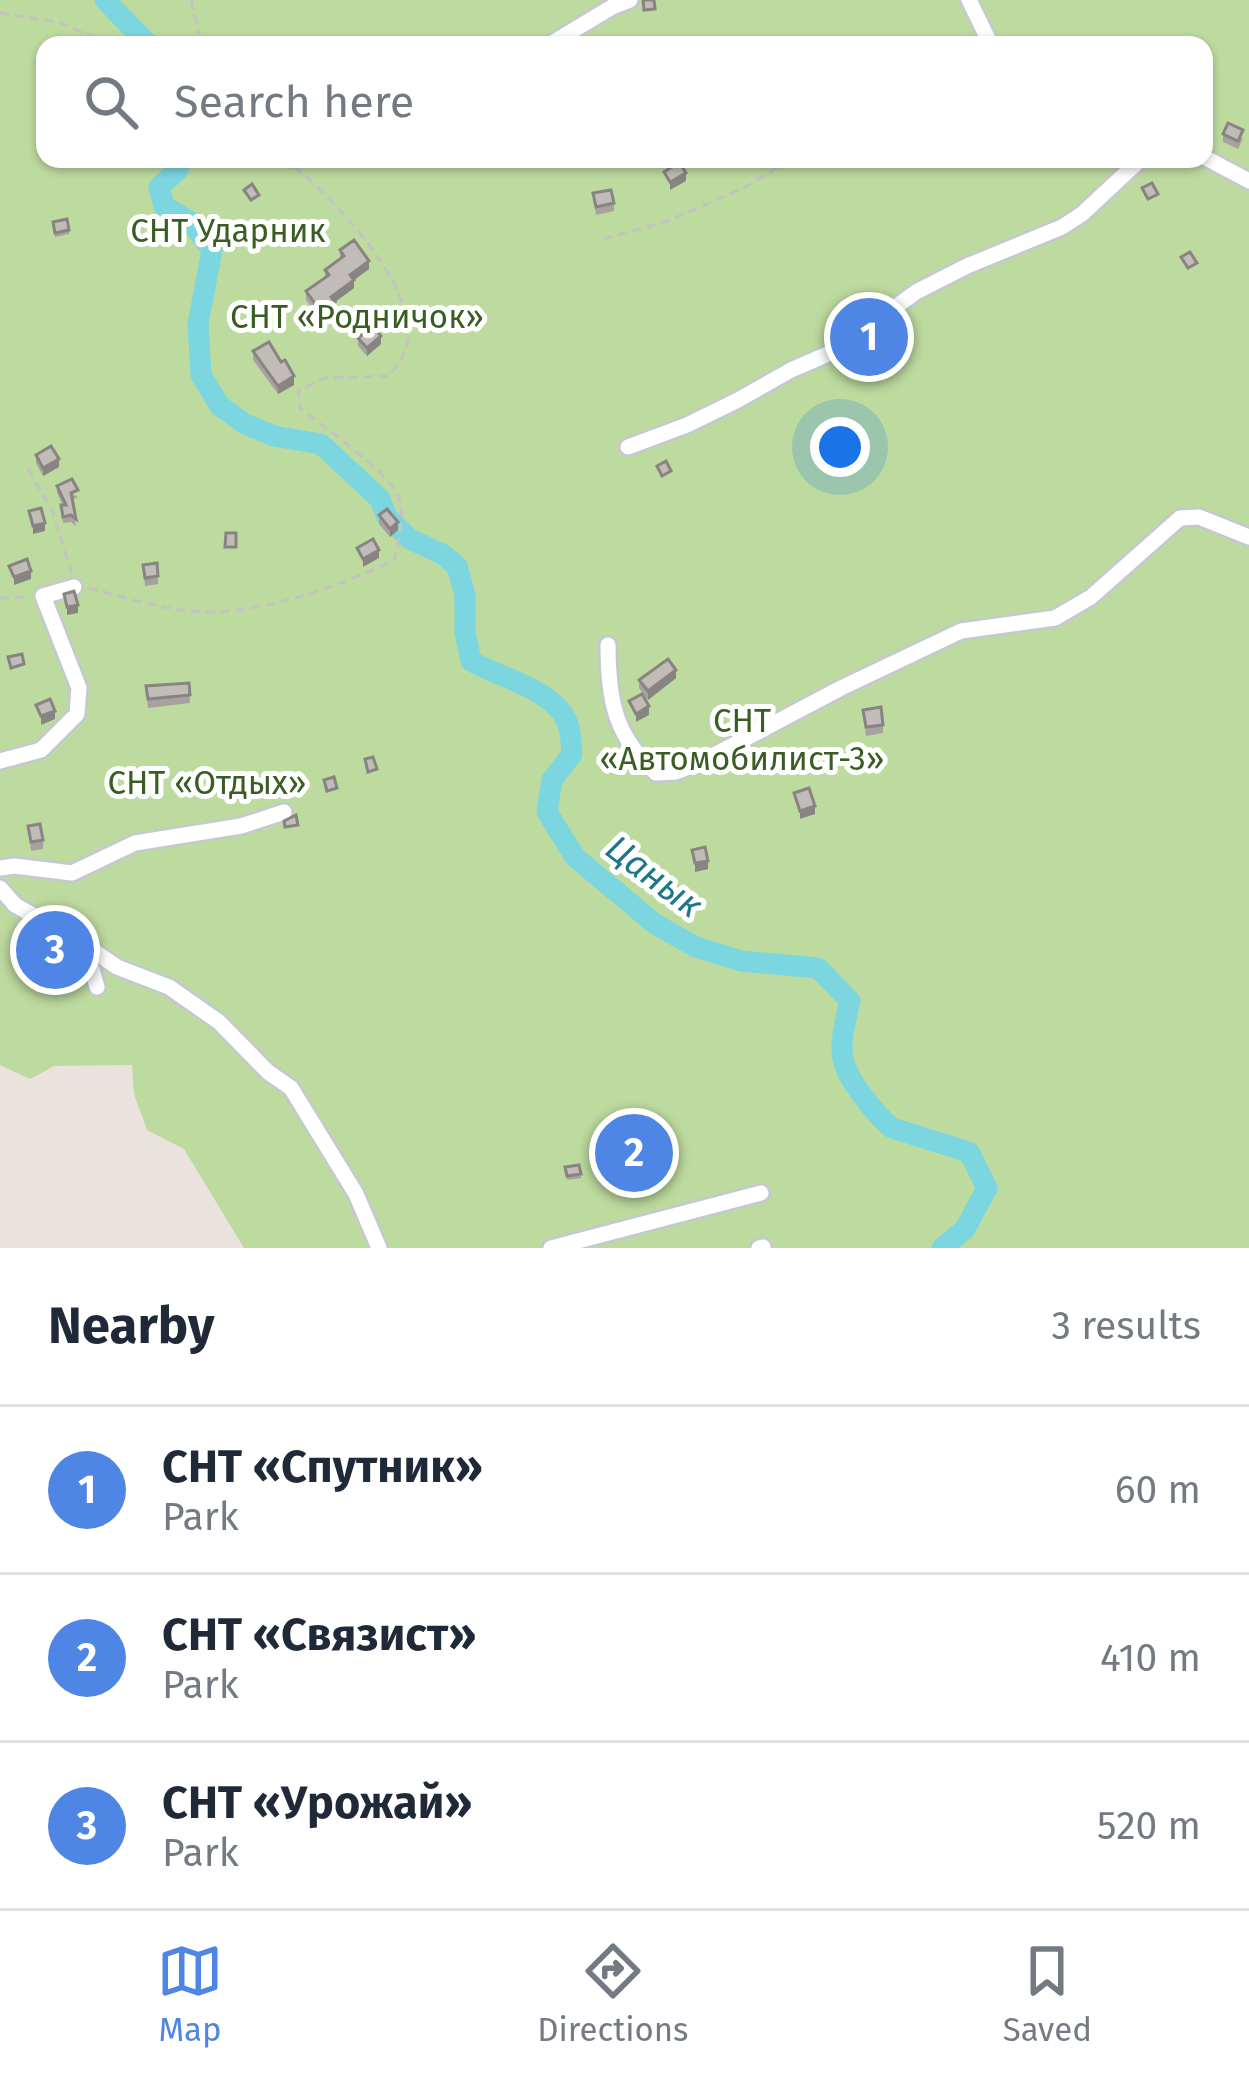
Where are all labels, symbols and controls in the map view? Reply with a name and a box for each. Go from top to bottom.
search box [36,36,1213,168]
icon: search [78,69,144,135]
text: Search here [174,75,414,129]
park label: СНТ Ударник [130,211,326,251]
pin: 1 [830,292,908,382]
park label: СНТ «Родничок» [230,297,484,337]
your location [810,417,870,477]
park label: СНТ «Автомобилист-3» [600,701,884,779]
park label: СНТ «Отдых» [107,763,307,803]
water label: Цанык [597,826,712,928]
pin: 3 [16,905,94,995]
pin: 2 [595,1108,673,1198]
text: Nearby [48,1295,214,1357]
text: 3 results [1051,1303,1201,1349]
text: СНТ «Спутник» [162,1440,483,1494]
text: 1 [78,1467,96,1513]
text: 60 m [1115,1467,1201,1513]
text: Park [162,1494,239,1540]
text: СНТ «Связист» [162,1608,476,1662]
text: 2 [77,1635,97,1681]
text: 410 m [1100,1635,1201,1681]
text: Park [162,1662,239,1708]
text: СНТ «Урожай» [162,1776,472,1830]
text: 3 [77,1803,97,1849]
text: 520 m [1097,1803,1201,1849]
text: Park [162,1830,239,1876]
tab: Map [157,1938,223,2050]
tab: Directions [537,1938,689,2050]
tab: Saved [1003,1938,1092,2050]

